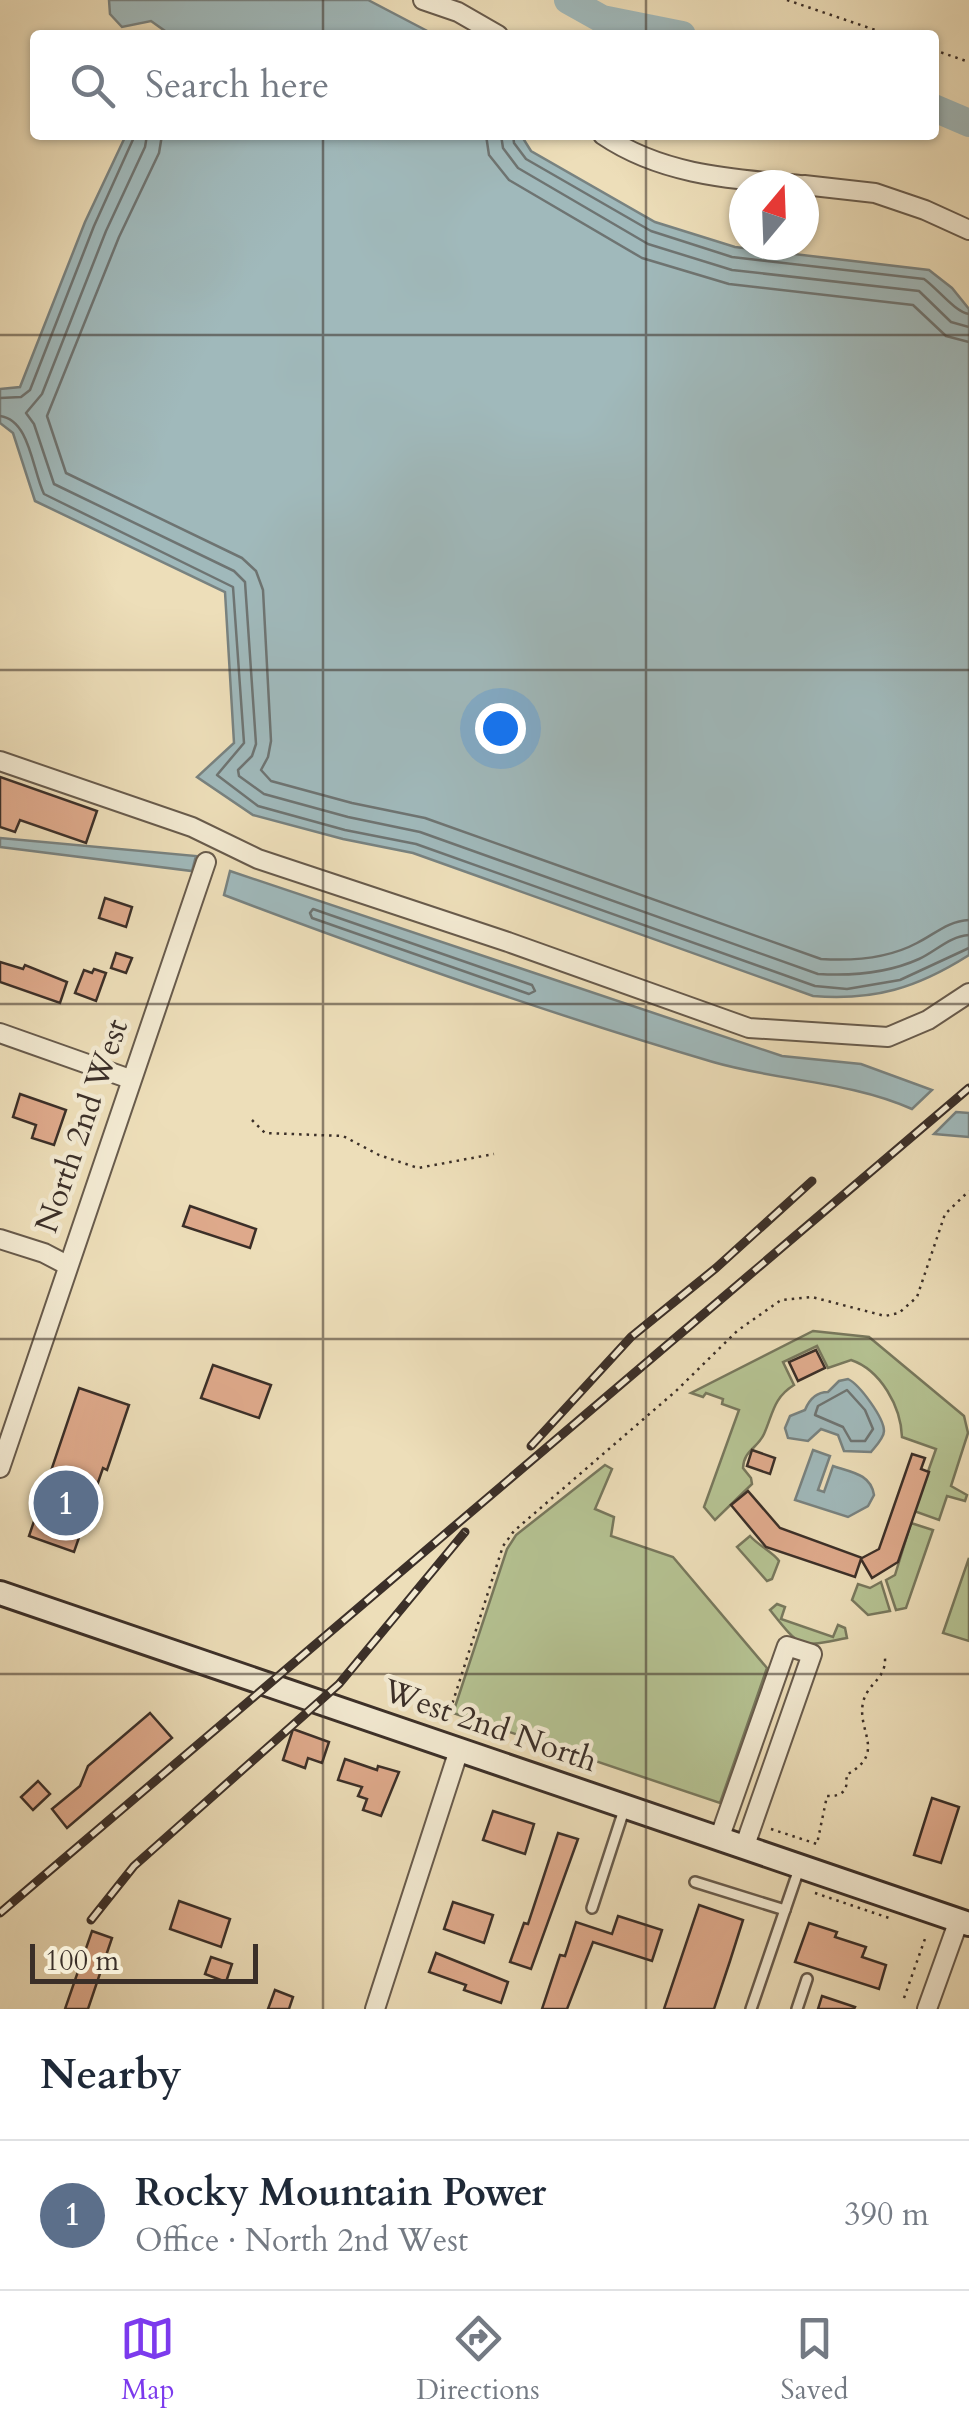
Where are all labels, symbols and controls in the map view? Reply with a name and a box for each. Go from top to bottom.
search box [30,30,939,140]
icon: search [65,58,120,113]
text: Search here [145,59,329,111]
north arrow [729,170,819,260]
your location [475,703,526,754]
street label: North 2nd West [25,1013,139,1239]
pin: 1 [34,1466,98,1540]
street label: West 2nd North [376,1669,603,1783]
scale bar [30,1939,258,1984]
text: 100 m [45,1942,119,1980]
text: Nearby [40,2046,182,2103]
text: Rocky Mountain Power [135,2167,546,2219]
text: 1 [64,2193,81,2237]
text: 390 m [844,2193,929,2237]
text: Office · North 2nd West [135,2219,468,2263]
tab: Map [120,2311,175,2409]
tab: Directions [416,2311,540,2409]
tab: Saved [781,2311,849,2409]

